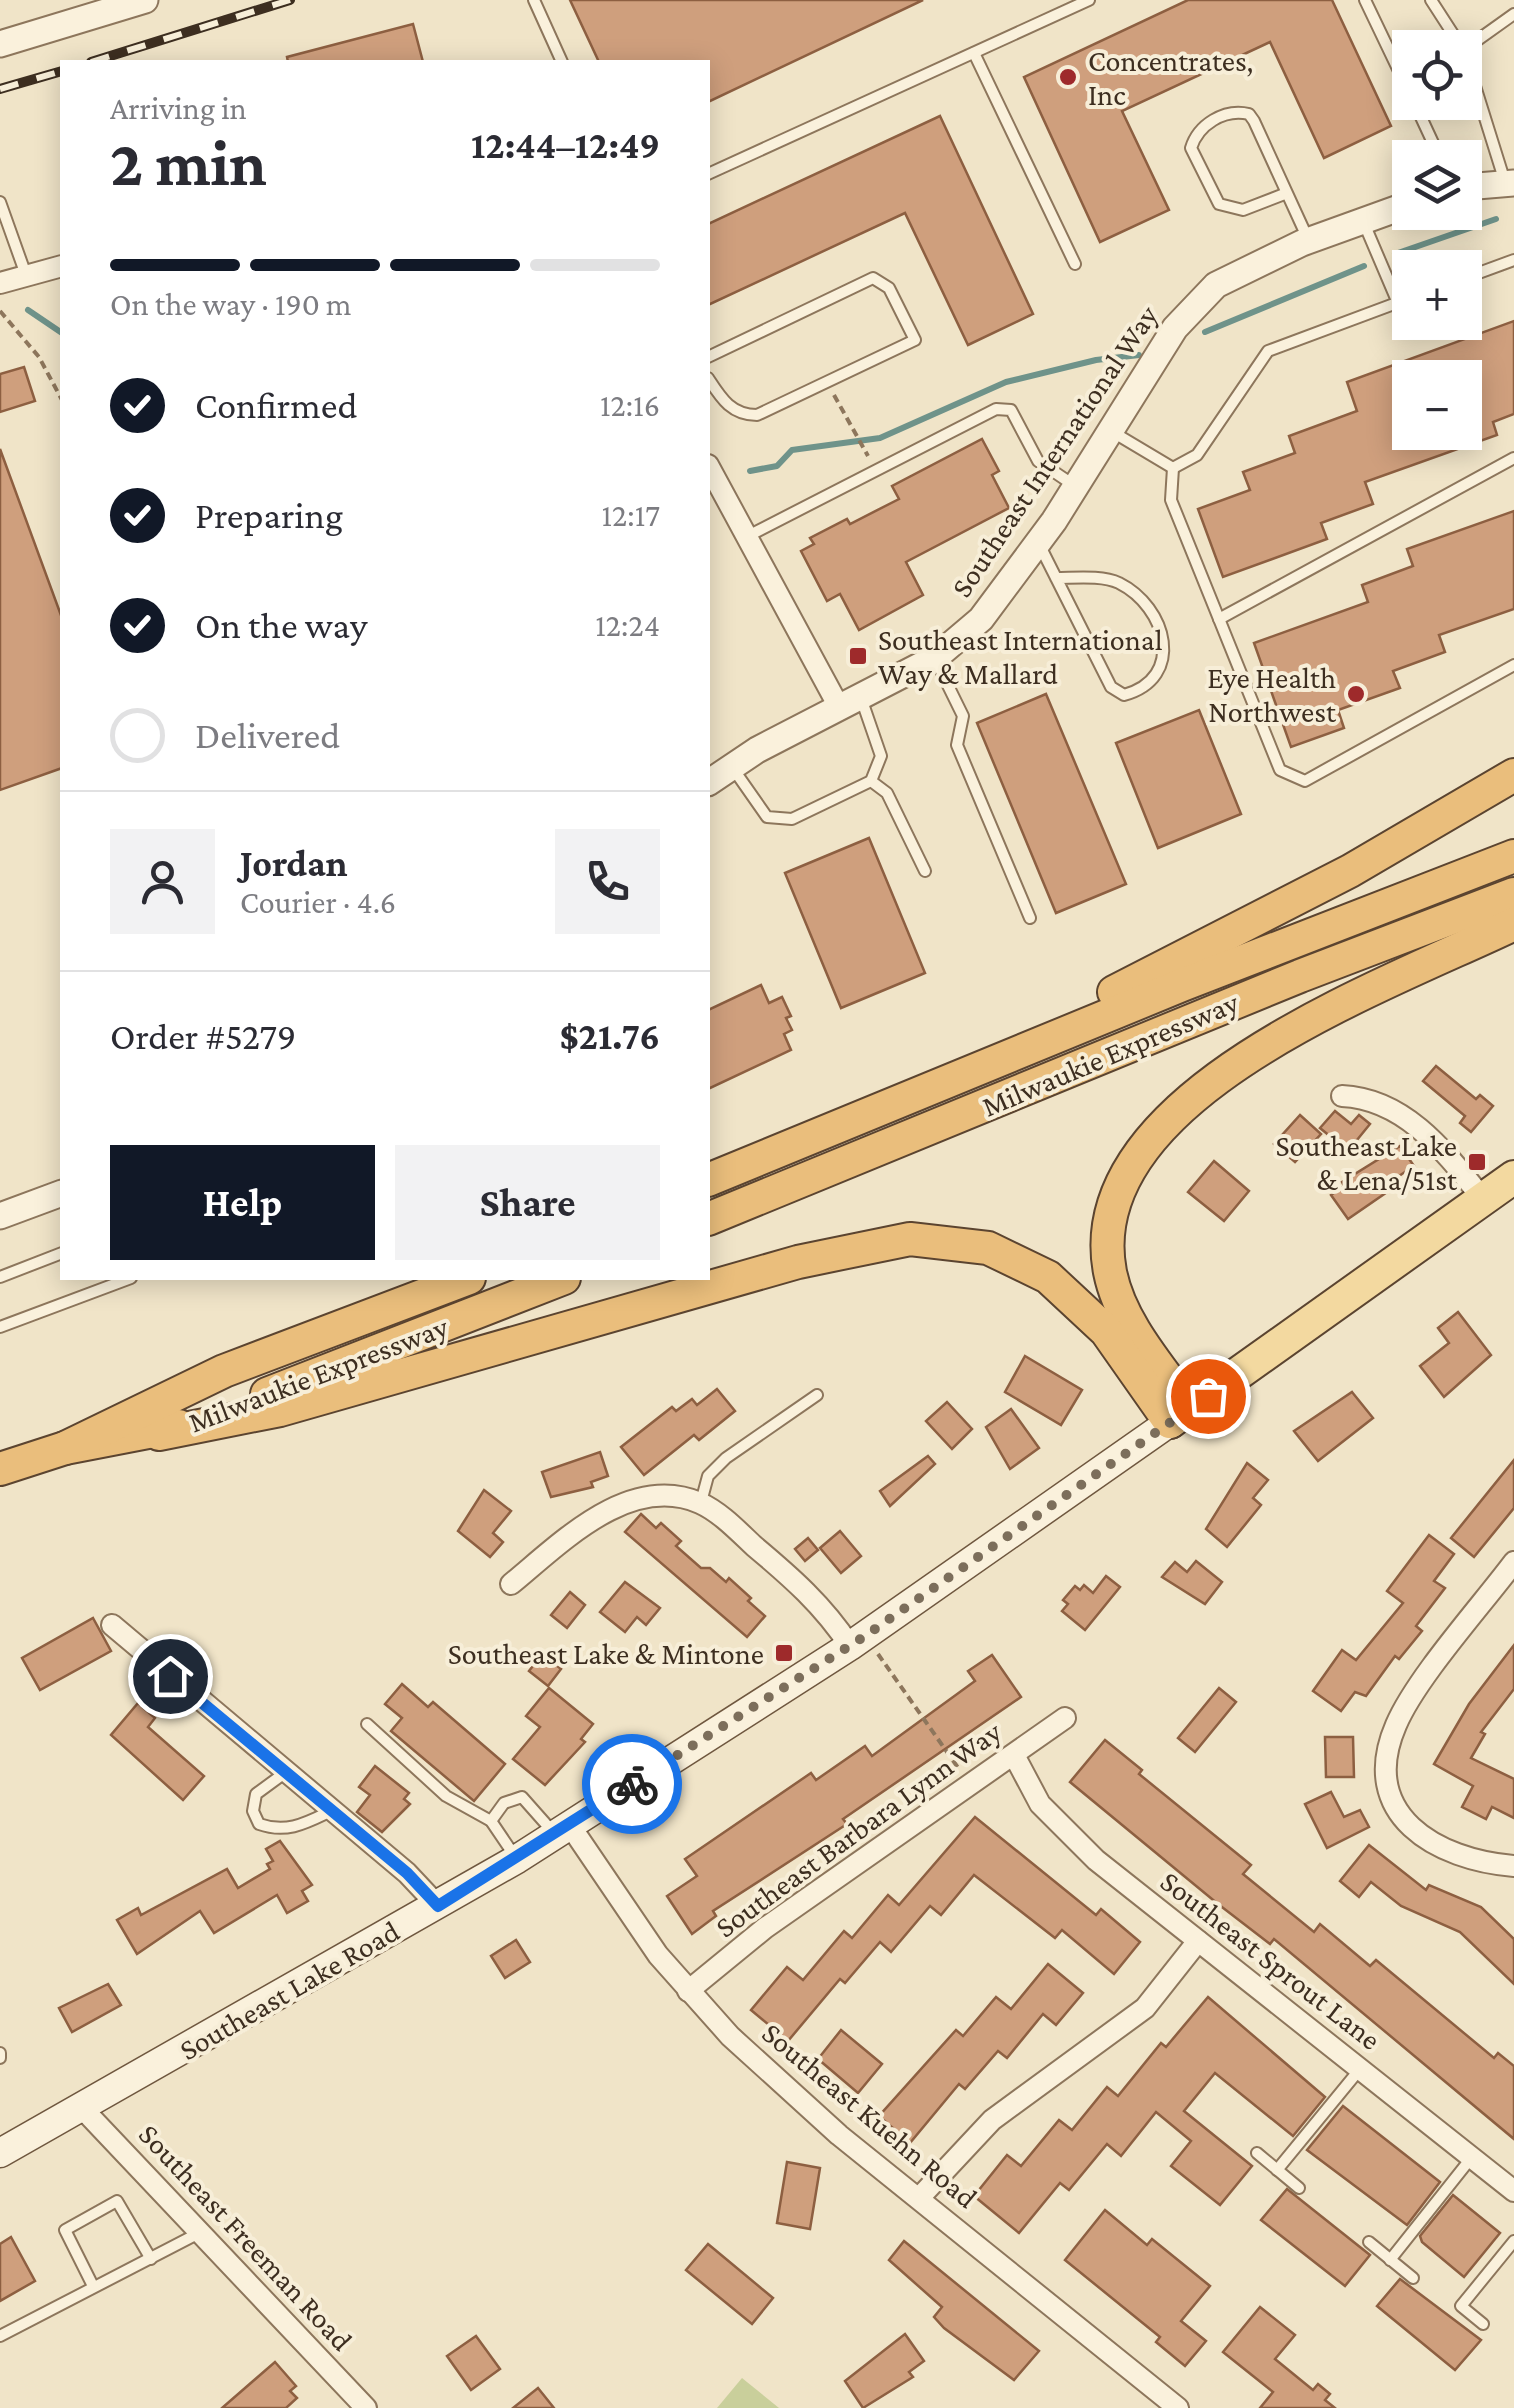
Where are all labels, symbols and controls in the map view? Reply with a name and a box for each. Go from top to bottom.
map controls [1392,30,1482,450]
button: locate [1392,30,1482,120]
place label: Concentrates, Inc [1088,44,1253,111]
marker: Concentrates, Inc [1057,66,1079,88]
text: Arriving in [110,90,247,126]
text: 12:44–12:49 [471,124,660,166]
text: 2 min [110,127,267,199]
button: layers [1392,140,1482,230]
button: + [1392,250,1482,340]
text: On the way · 190 m [110,286,352,322]
street label: Southeast International Way [944,299,1165,603]
button: − [1392,360,1482,450]
icon: check [110,378,165,433]
text: Confirmed [195,384,358,426]
text: 12:16 [600,387,660,423]
icon: check [110,488,165,543]
text: Preparing [195,494,343,536]
text: 12:17 [601,497,660,533]
icon: check [110,598,165,653]
text: On the way [195,604,367,646]
text: 12:24 [595,607,660,643]
place label: Southeast International Way & Mallard [878,623,1163,691]
marker: Southeast International Way & Mallard [847,645,869,667]
place label: Eye Health Northwest [1207,661,1337,728]
marker: Eye Health Northwest [1345,683,1367,705]
text: Delivered [195,714,340,756]
button: person [110,829,215,934]
button: phone [555,829,660,934]
text: Jordan [240,842,348,884]
text: Courier · 4.6 [240,884,396,920]
street label: Milwaukie Expressway [977,985,1244,1124]
text: Order #5279 [110,1015,296,1057]
text: $21.76 [560,1015,660,1057]
place label: Southeast Lake & Lena/51st [1276,1129,1458,1196]
button: Help [110,1145,375,1260]
button: Share [395,1145,660,1260]
marker: Southeast Lake & Lena/51st [1466,1151,1488,1173]
street label: Milwaukie Expressway [184,1309,453,1440]
pin [1166,1354,1251,1439]
icon: bag [1181,1369,1236,1424]
pin [128,1634,213,1719]
place label: Southeast Lake & Mintone [448,1637,764,1670]
marker: Southeast Lake & Mintone [773,1642,795,1664]
icon: home [143,1649,198,1704]
street label: Southeast Barbara Lynn Way [709,1714,1008,1944]
courier [582,1734,682,1834]
icon: bike [605,1757,660,1812]
street label: Southeast Sprout Lane [1154,1864,1387,2057]
street label: Southeast Lake Road [173,1914,405,2066]
street label: Southeast Kuehn Road [756,2016,984,2214]
street label: Southeast Freeman Road [133,2117,359,2357]

